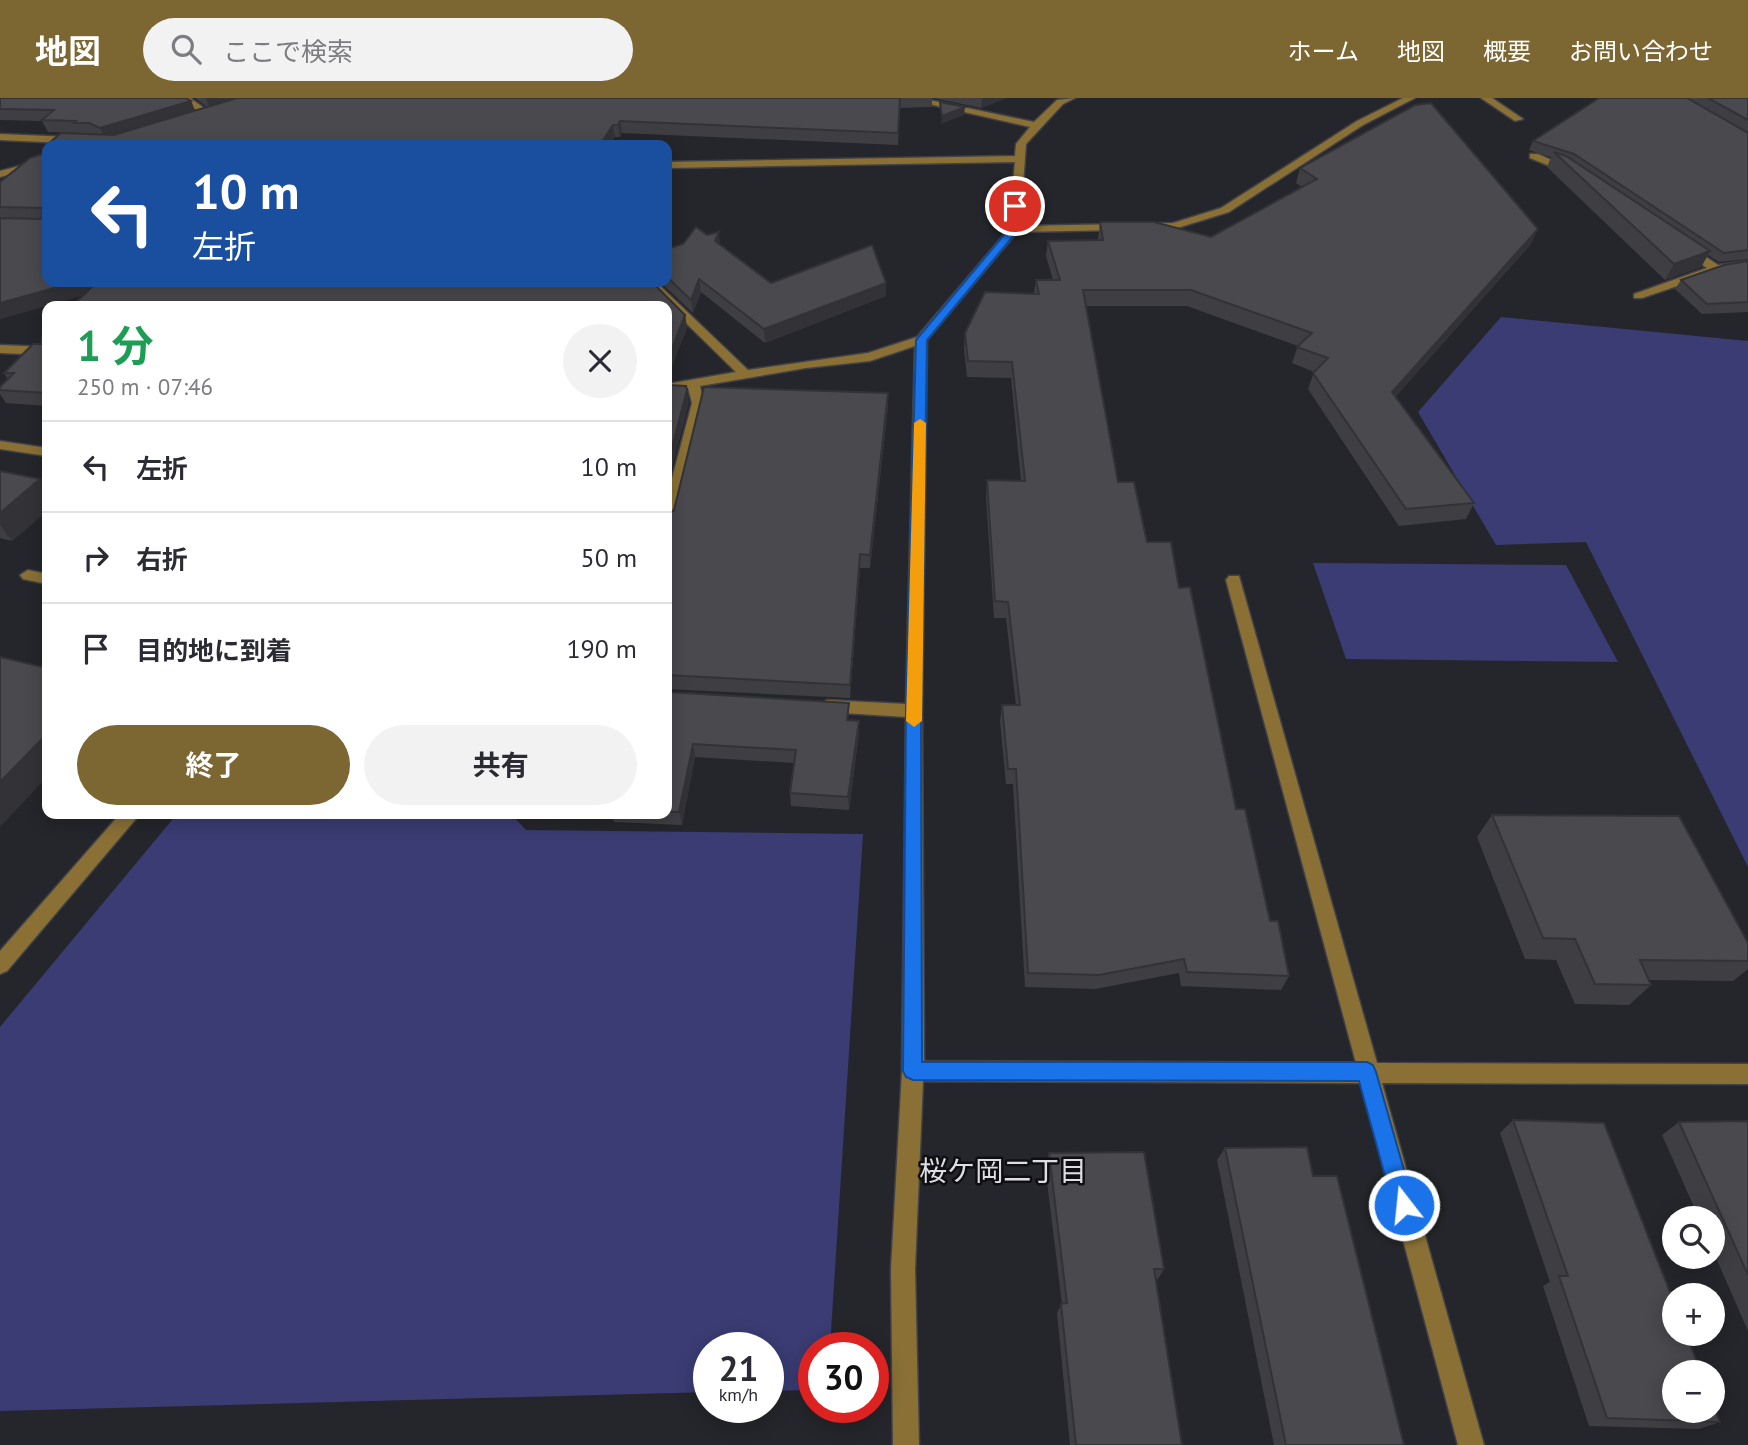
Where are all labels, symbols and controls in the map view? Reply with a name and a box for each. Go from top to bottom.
search box [143,18,633,81]
text: 地図 [35,29,101,72]
icon: search [167,30,205,68]
text: ここで検索 [223,35,353,68]
text: ホーム [1288,36,1359,67]
text: 地図 [1397,36,1445,67]
text: 概要 [1483,36,1531,67]
text: お問い合わせ [1569,36,1713,67]
text: 10 m [192,159,299,223]
icon: left [77,168,168,259]
pin [985,176,1045,236]
icon: arrive [996,187,1034,225]
text: 左折 [192,225,256,267]
text: 1 分 [77,318,153,373]
button: close [563,324,637,398]
text: 250 m · 07:46 [77,372,213,401]
icon: left [77,448,115,486]
text: 10 m [581,450,637,483]
text: 左折 [136,452,188,485]
icon: right [77,539,115,577]
text: 50 m [581,541,637,574]
text: 右折 [136,543,188,576]
icon: arrive [77,630,115,668]
text: 190 m [566,632,637,665]
text: 目的地に到着 [136,634,292,667]
button: 終了 [77,725,350,805]
button: 共有 [364,725,637,805]
district label: 桜ケ岡二丁目 [919,1152,1087,1189]
position arrow [1367,1168,1441,1242]
map controls [1662,1206,1725,1423]
button: search [1662,1206,1725,1269]
button: + [1662,1283,1725,1346]
speed limit sign: 30 [798,1332,889,1423]
text: 21 [719,1345,758,1391]
button: − [1662,1360,1725,1423]
text: km/h [719,1383,758,1406]

